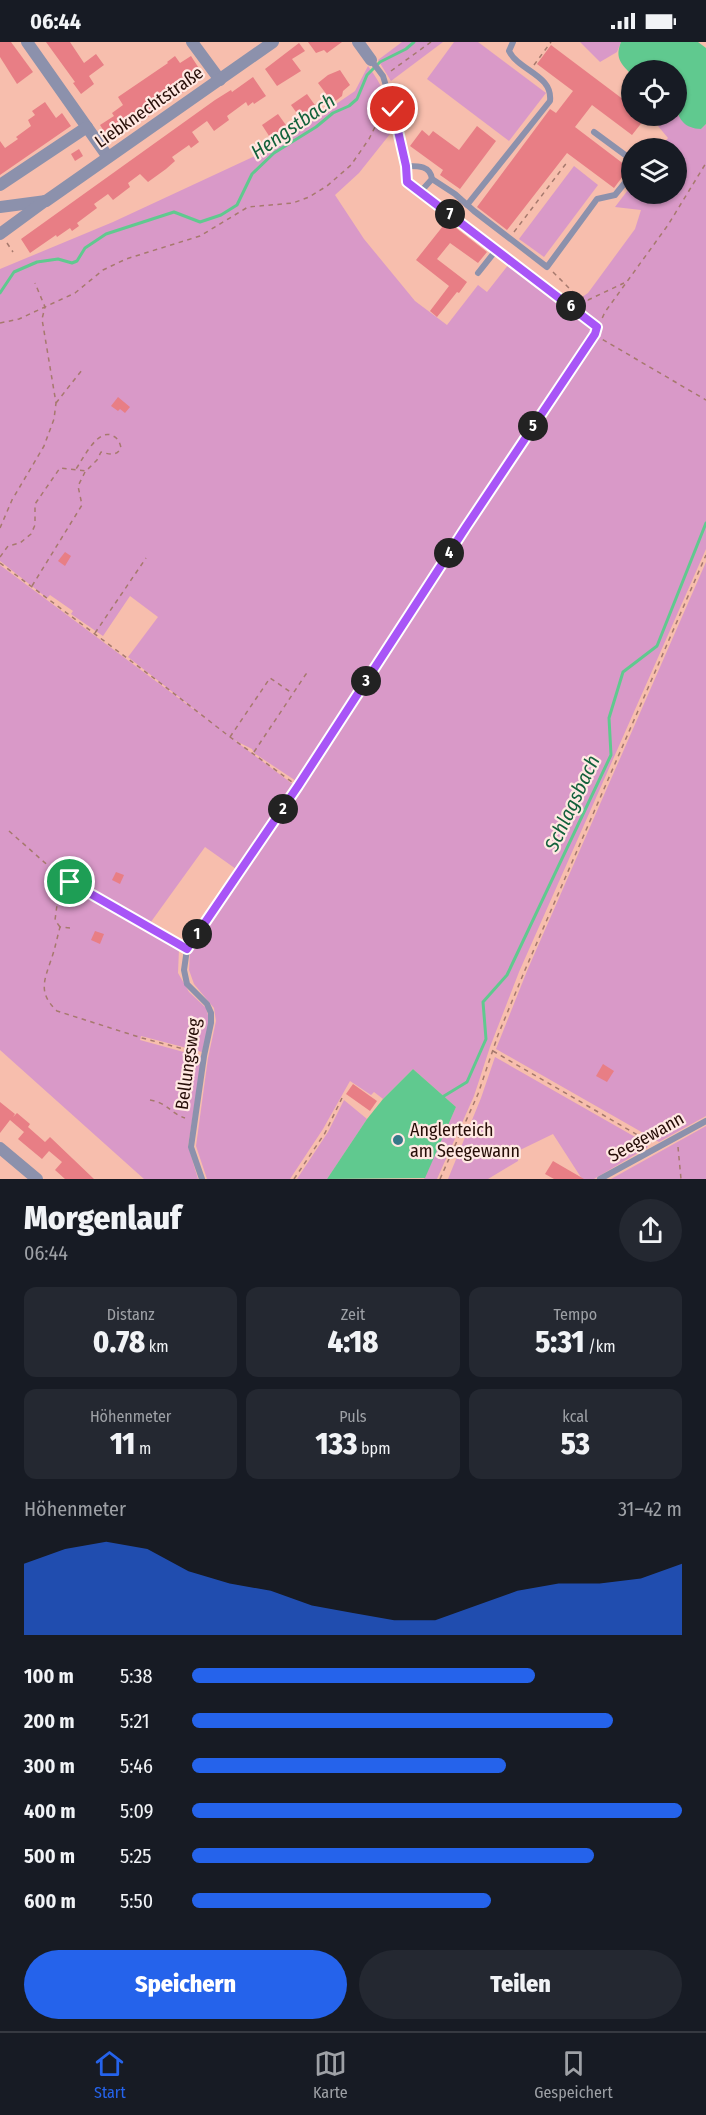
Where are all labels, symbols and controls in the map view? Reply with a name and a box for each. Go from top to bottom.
text: 06:44 [30,8,81,35]
map controls [621,60,687,204]
button: locate [621,60,687,126]
street label: Liebknechtstraße [90,61,208,153]
pin [367,83,418,134]
water label: Hengstbach [246,88,340,164]
icon: check [376,92,409,125]
button: layers [621,138,687,204]
pin: 7 [435,199,465,229]
text: 7 [447,204,453,223]
pin: 6 [556,291,586,321]
text: 6 [567,296,575,315]
pin: 5 [518,411,548,441]
text: 5 [529,416,537,435]
pin: 4 [434,538,464,568]
text: 4 [445,543,453,562]
pin: 3 [351,666,381,696]
text: 3 [362,671,370,690]
water label: Schlagsbach [539,751,605,856]
pin: 2 [268,794,298,824]
text: 2 [279,799,287,818]
pin [44,856,95,907]
icon: arrive [53,865,86,898]
pin: 1 [182,919,212,949]
text: 1 [194,924,200,943]
street label: Bellungsweg [171,1016,205,1111]
street label: Seegewann [604,1107,688,1167]
place label: Anglerteich am Seegewann [410,1119,520,1162]
marker: Anglerteich am Seegewann [391,1133,405,1147]
text: Morgenlauf [24,1198,181,1238]
button: share [619,1199,682,1262]
text: 06:44 [24,1241,68,1265]
text: Distanz [107,1305,155,1324]
text: Zeit [341,1305,365,1324]
text: Tempo [553,1305,597,1324]
text: 0.78 [93,1324,145,1360]
text: 4:18 [328,1324,378,1360]
text: 5:31 [535,1324,584,1360]
text: km [145,1337,169,1356]
text: /km [584,1337,616,1356]
text: Höhenmeter [90,1407,171,1426]
text: Puls [339,1407,367,1426]
text: kcal [562,1407,588,1426]
text: 11 [110,1426,135,1462]
text: 133 [316,1426,357,1462]
text: 53 [561,1426,590,1462]
text: m [135,1439,151,1458]
text: bpm [357,1439,390,1458]
text: Höhenmeter [24,1497,126,1521]
text: 31–42 m [618,1497,682,1521]
text: 100 m [24,1664,74,1688]
text: 5:38 [120,1664,153,1688]
text: 200 m [24,1709,75,1733]
text: 5:21 [120,1709,150,1733]
text: 300 m [24,1754,75,1778]
text: 5:46 [120,1754,153,1778]
text: 400 m [24,1799,76,1823]
text: 5:09 [120,1799,153,1823]
text: 500 m [24,1844,75,1868]
text: 5:25 [120,1844,151,1868]
text: 600 m [24,1889,76,1913]
text: 5:50 [120,1889,153,1913]
button: Speichern [24,1950,347,2019]
button: Teilen [359,1950,682,2019]
tab: Start [93,2047,126,2102]
tab: Karte [313,2047,348,2102]
tab: Gespeichert [534,2047,613,2102]

